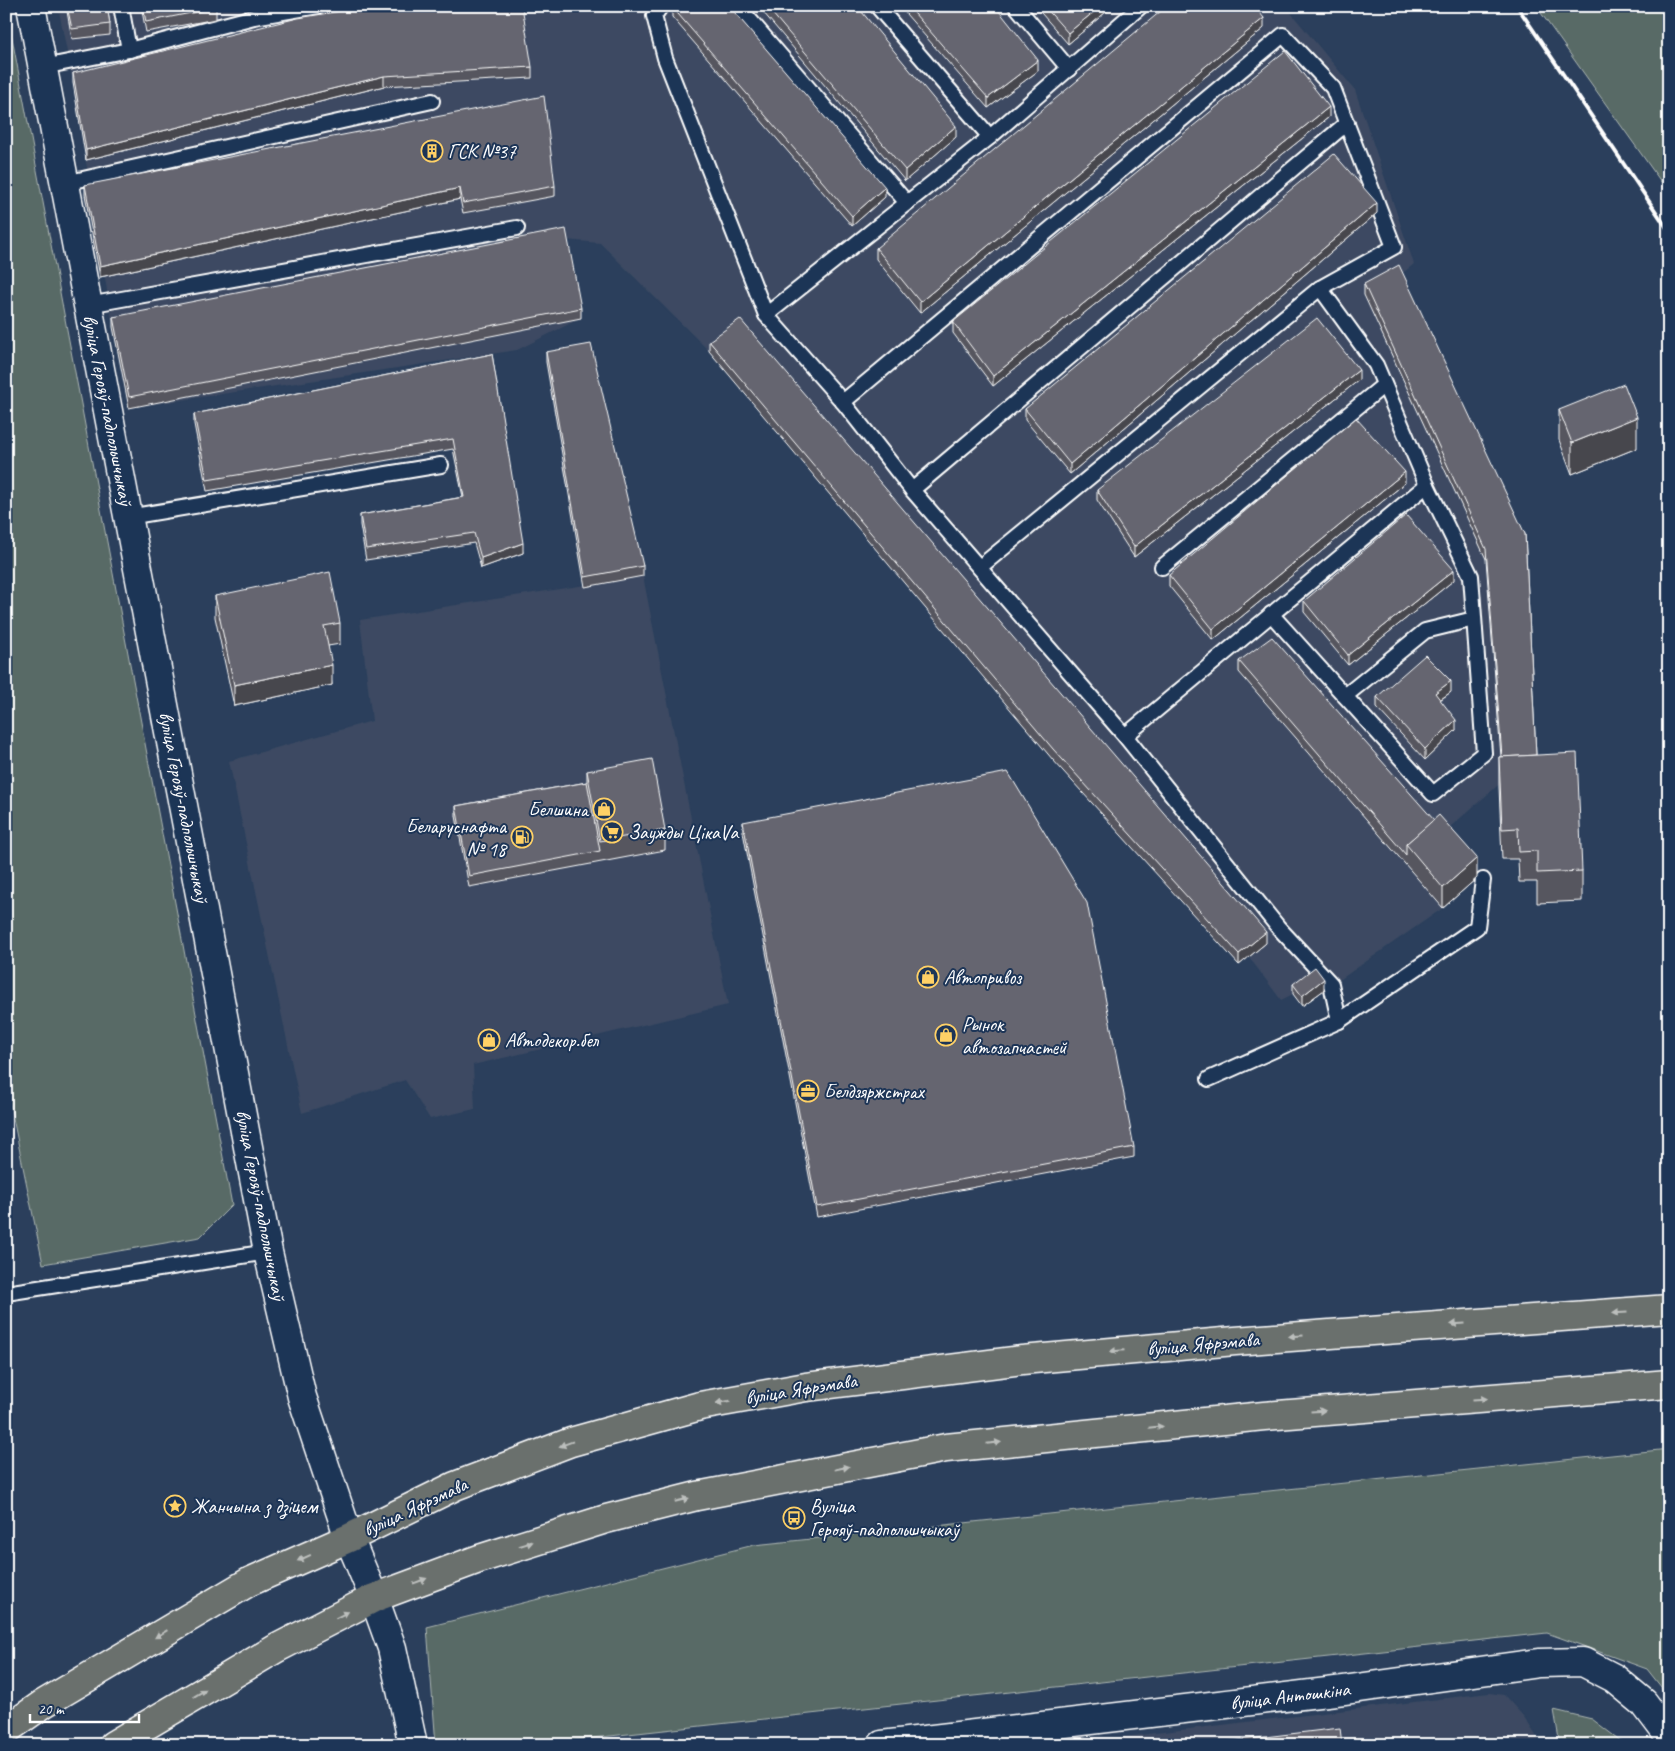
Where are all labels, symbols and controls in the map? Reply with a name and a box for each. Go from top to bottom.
building icon: ГСК №37 [420,139,444,163]
place label: ГСК №37 [448,139,517,164]
street label: вуліца Герояў-падпольшчыкаў [77,313,139,509]
street label: вуліца Герояў-падпольшчыкаў [153,710,215,906]
place label: Белшина [528,797,590,822]
shop icon: Белшина [592,797,616,821]
place label: Беларуснафта № 18 [406,814,508,862]
supermarket icon: Заужды ЦікаVа [600,820,624,844]
place label: Заужды ЦікаVа [628,820,740,845]
fuel station icon: Беларуснафта № 18 [510,825,534,849]
shop icon: Автопривоз [916,965,940,989]
place label: Автопривоз [944,965,1022,990]
place label: Рынок автозапчастей [962,1012,1068,1060]
shop icon: Рынок автозапчастей [934,1023,958,1047]
shop icon: Автодекор.бел [477,1028,501,1052]
place label: Автодекор.бел [505,1028,600,1053]
office icon: Белдзяржстрах [796,1079,820,1103]
place label: Белдзяржстрах [824,1079,926,1104]
street label: вуліца Герояў-падпольшчыкаў [230,1108,292,1304]
one-way arrow [1612,1309,1628,1317]
one-way arrow [1450,1321,1466,1329]
street label: вуліца Яфрэмава [1146,1326,1262,1361]
one-way arrow [1288,1332,1304,1340]
one-way arrow [1108,1347,1124,1355]
street label: вуліца Яфрэмава [744,1368,860,1410]
one-way arrow [1472,1395,1488,1403]
one-way arrow [715,1398,731,1406]
one-way arrow [1310,1407,1326,1415]
one-way arrow [1148,1423,1164,1431]
one-way arrow [987,1439,1003,1447]
one-way arrow [559,1441,574,1448]
one-way arrow [834,1464,849,1472]
street label: вуліца Яфрэмава [359,1471,473,1542]
place icon: Жанчына з дзіцем [163,1494,187,1518]
place label: Жанчына з дзіцем [191,1494,319,1520]
place label: Вуліца Герояў-падпольшчыкаў [810,1494,961,1542]
one-way arrow [675,1496,690,1504]
bus stop icon: Вуліца Герояў-падпольшчыкаў [782,1506,806,1530]
one-way arrow [518,1540,533,1547]
one-way arrow [297,1554,311,1562]
one-way arrow [413,1577,428,1585]
one-way arrow [335,1611,350,1619]
one-way arrow [154,1630,167,1639]
street label: вуліца Антошкіна [1229,1676,1352,1716]
one-way arrow [194,1689,207,1698]
scale bar [30,1691,139,1723]
text: 20 m [38,1700,65,1719]

